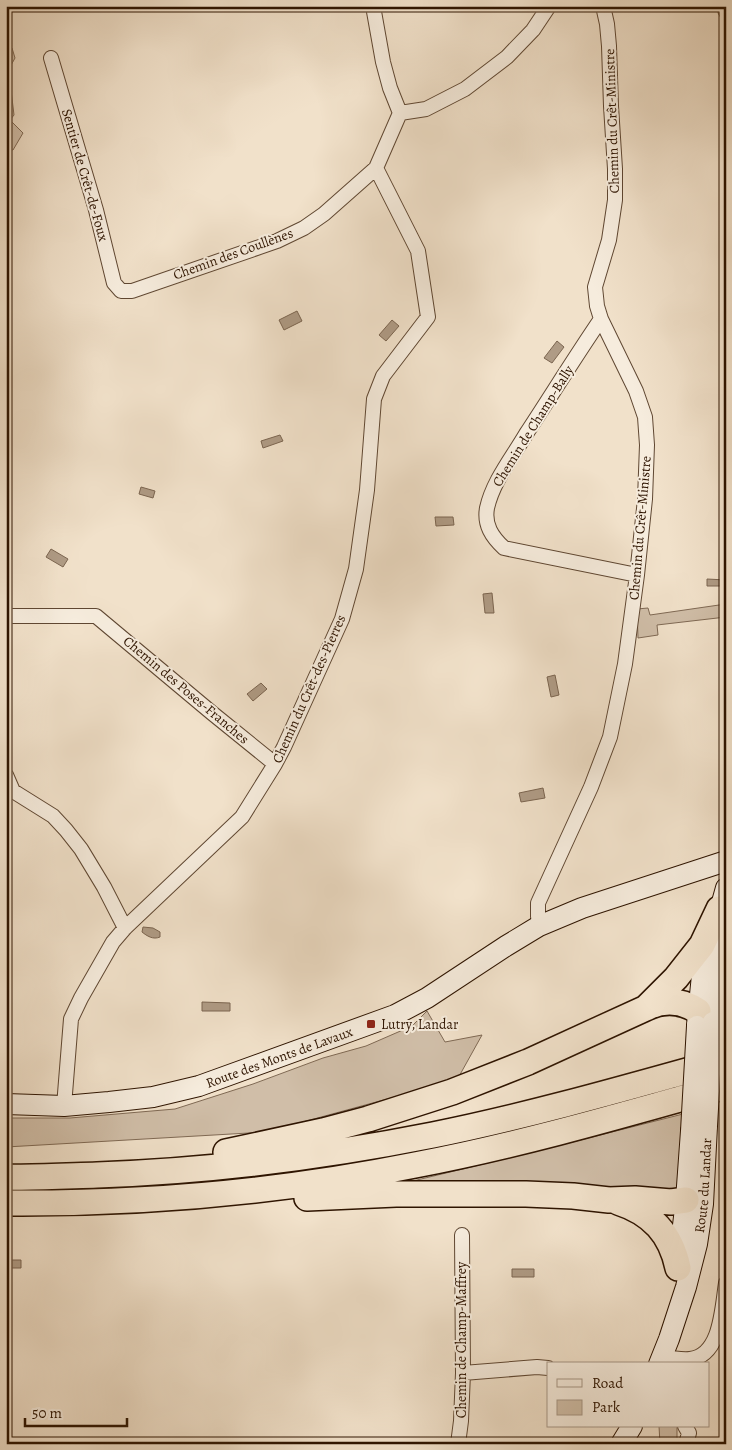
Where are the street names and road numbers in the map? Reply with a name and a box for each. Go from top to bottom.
street label: Chemin du Crêt-Ministre [600,48,624,194]
street label: Sentier de Crêt-de-Foux [57,107,113,244]
street label: Chemin des Coullènes [170,223,296,285]
street label: Chemin de Champ-Bally [488,361,578,490]
street label: Chemin du Crêt-Ministre [624,455,656,601]
street label: Chemin du Crêt-des-Pierres [268,612,350,766]
street label: Chemin des Poses-Franches [119,632,253,748]
street label: Route des Monts de Lavaux [203,1022,355,1092]
street label: Route du Landar [689,1137,716,1234]
street label: Chemin de Champ-Maffrey [452,1261,471,1418]

